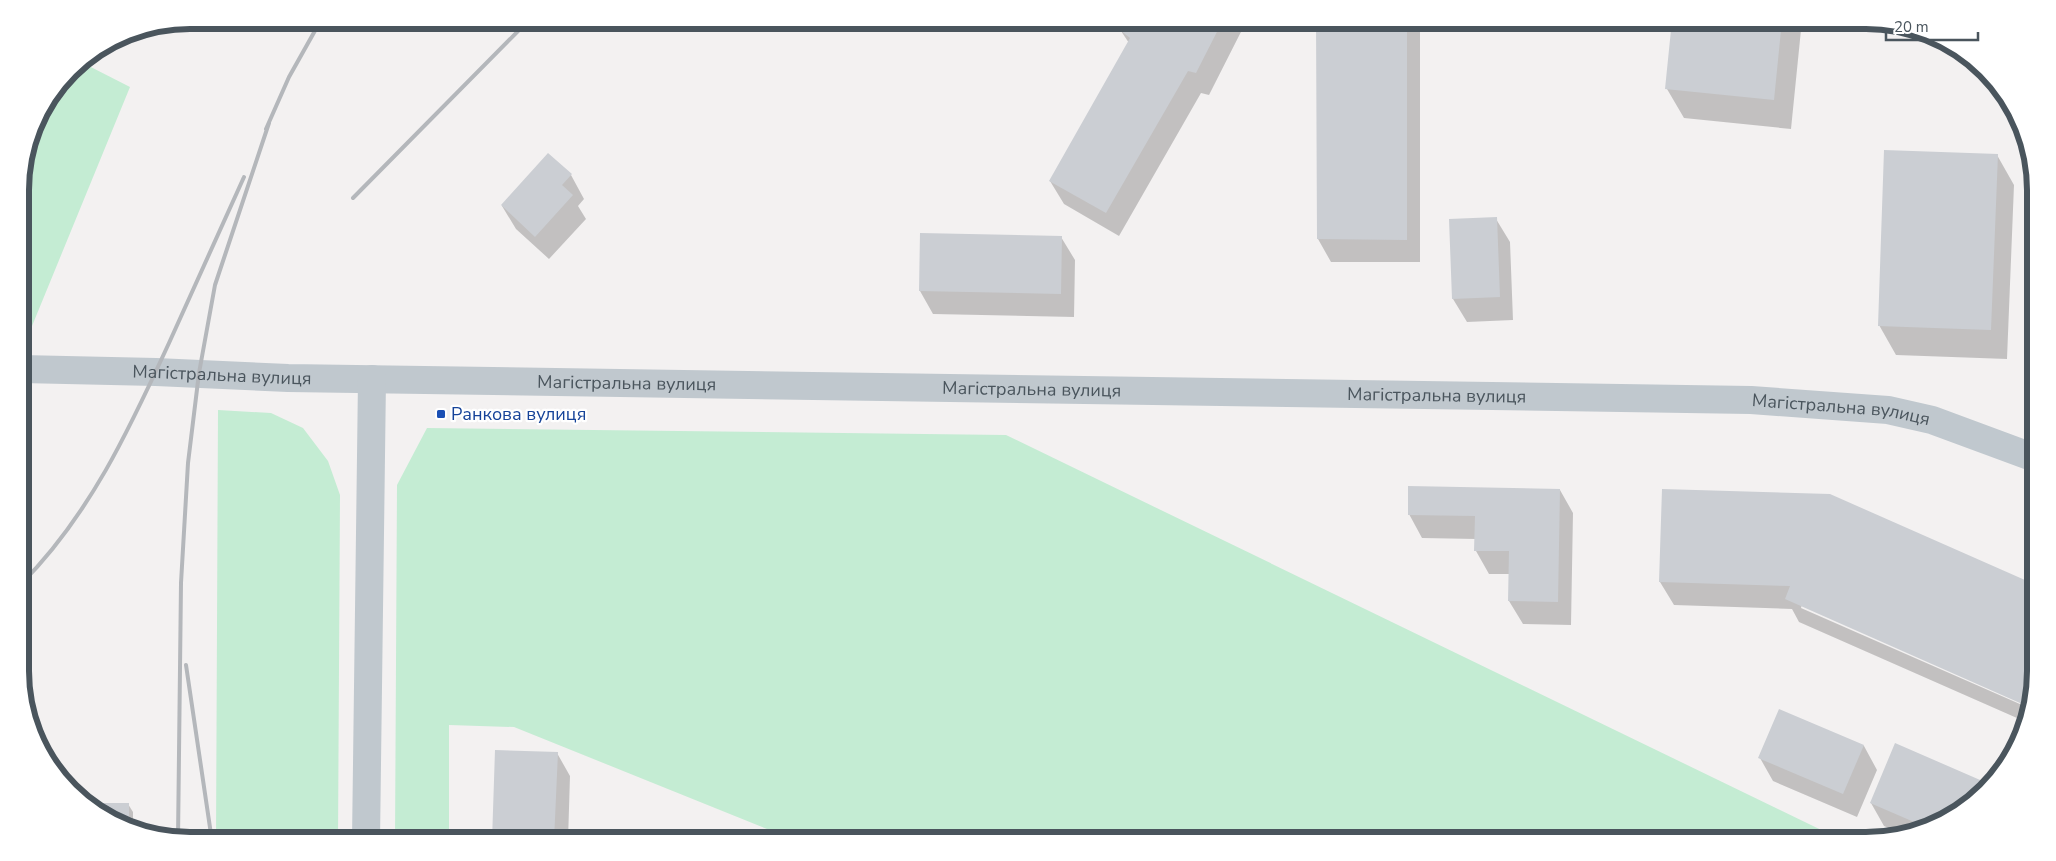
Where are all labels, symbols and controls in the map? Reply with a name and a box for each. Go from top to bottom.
scale bar [1886,10,1978,42]
text: 20 m [1894,17,1929,37]
street label: Магістральна вулиця [132,359,312,390]
street label: Магістральна вулиця [537,370,717,396]
street label: Магістральна вулиця [942,376,1122,403]
street label: Магістральна вулиця [1347,382,1526,409]
street label: Магістральна вулиця [1751,388,1933,431]
place label: Ранкова вулиця [451,402,586,426]
marker: Ранкова вулиця [435,408,447,420]

